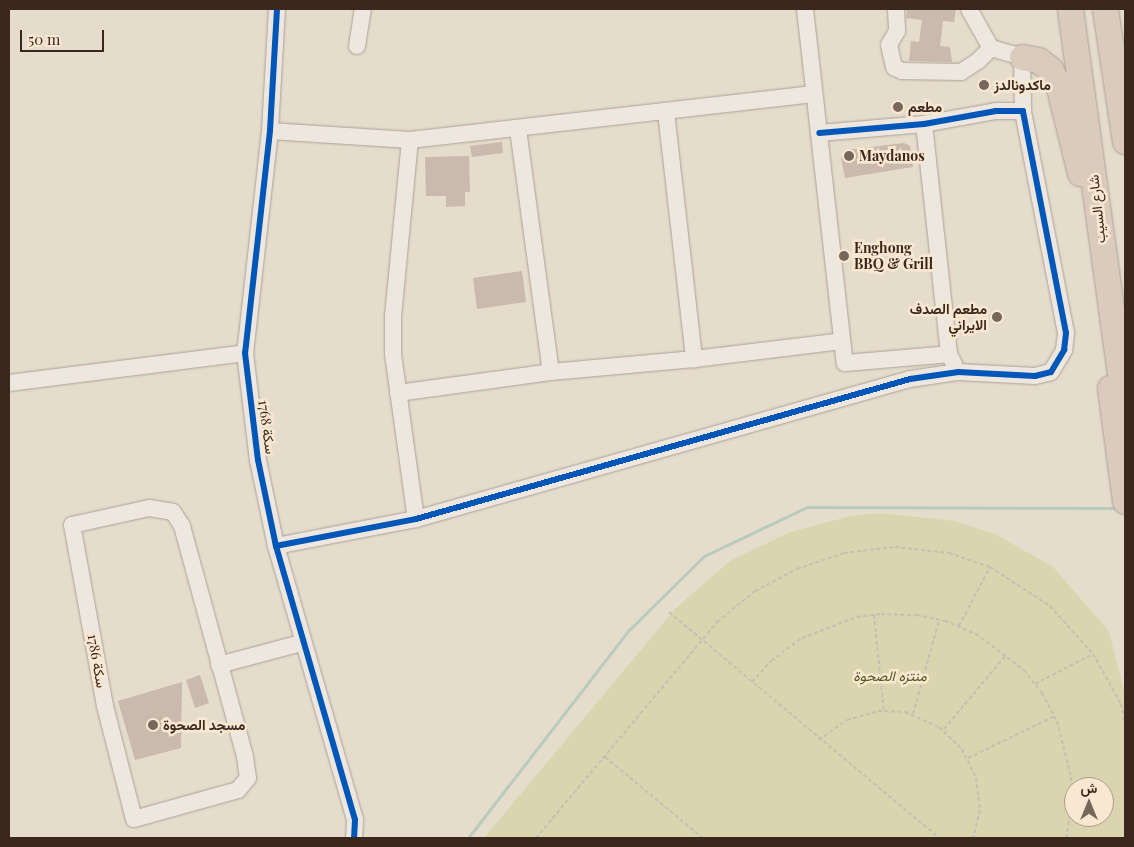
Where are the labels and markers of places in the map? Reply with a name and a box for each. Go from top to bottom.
place label: ماكدونالدز [994,77,1051,93]
marker: ماكدونالدز [978,79,990,91]
place label: مطعم [908,99,942,115]
marker: مطعم [892,101,904,113]
place label: Maydanos [859,148,925,164]
marker: Maydanos [843,150,855,162]
place label: Enghong BBQ & Grill [854,240,933,272]
marker: Enghong BBQ & Grill [838,250,850,262]
place label: مطعم الصدف الايراني [910,301,987,334]
marker: مطعم الصدف الايراني [991,311,1003,323]
place label: مسجد الصحوة [163,717,245,733]
marker: مسجد الصحوة [147,719,159,731]

